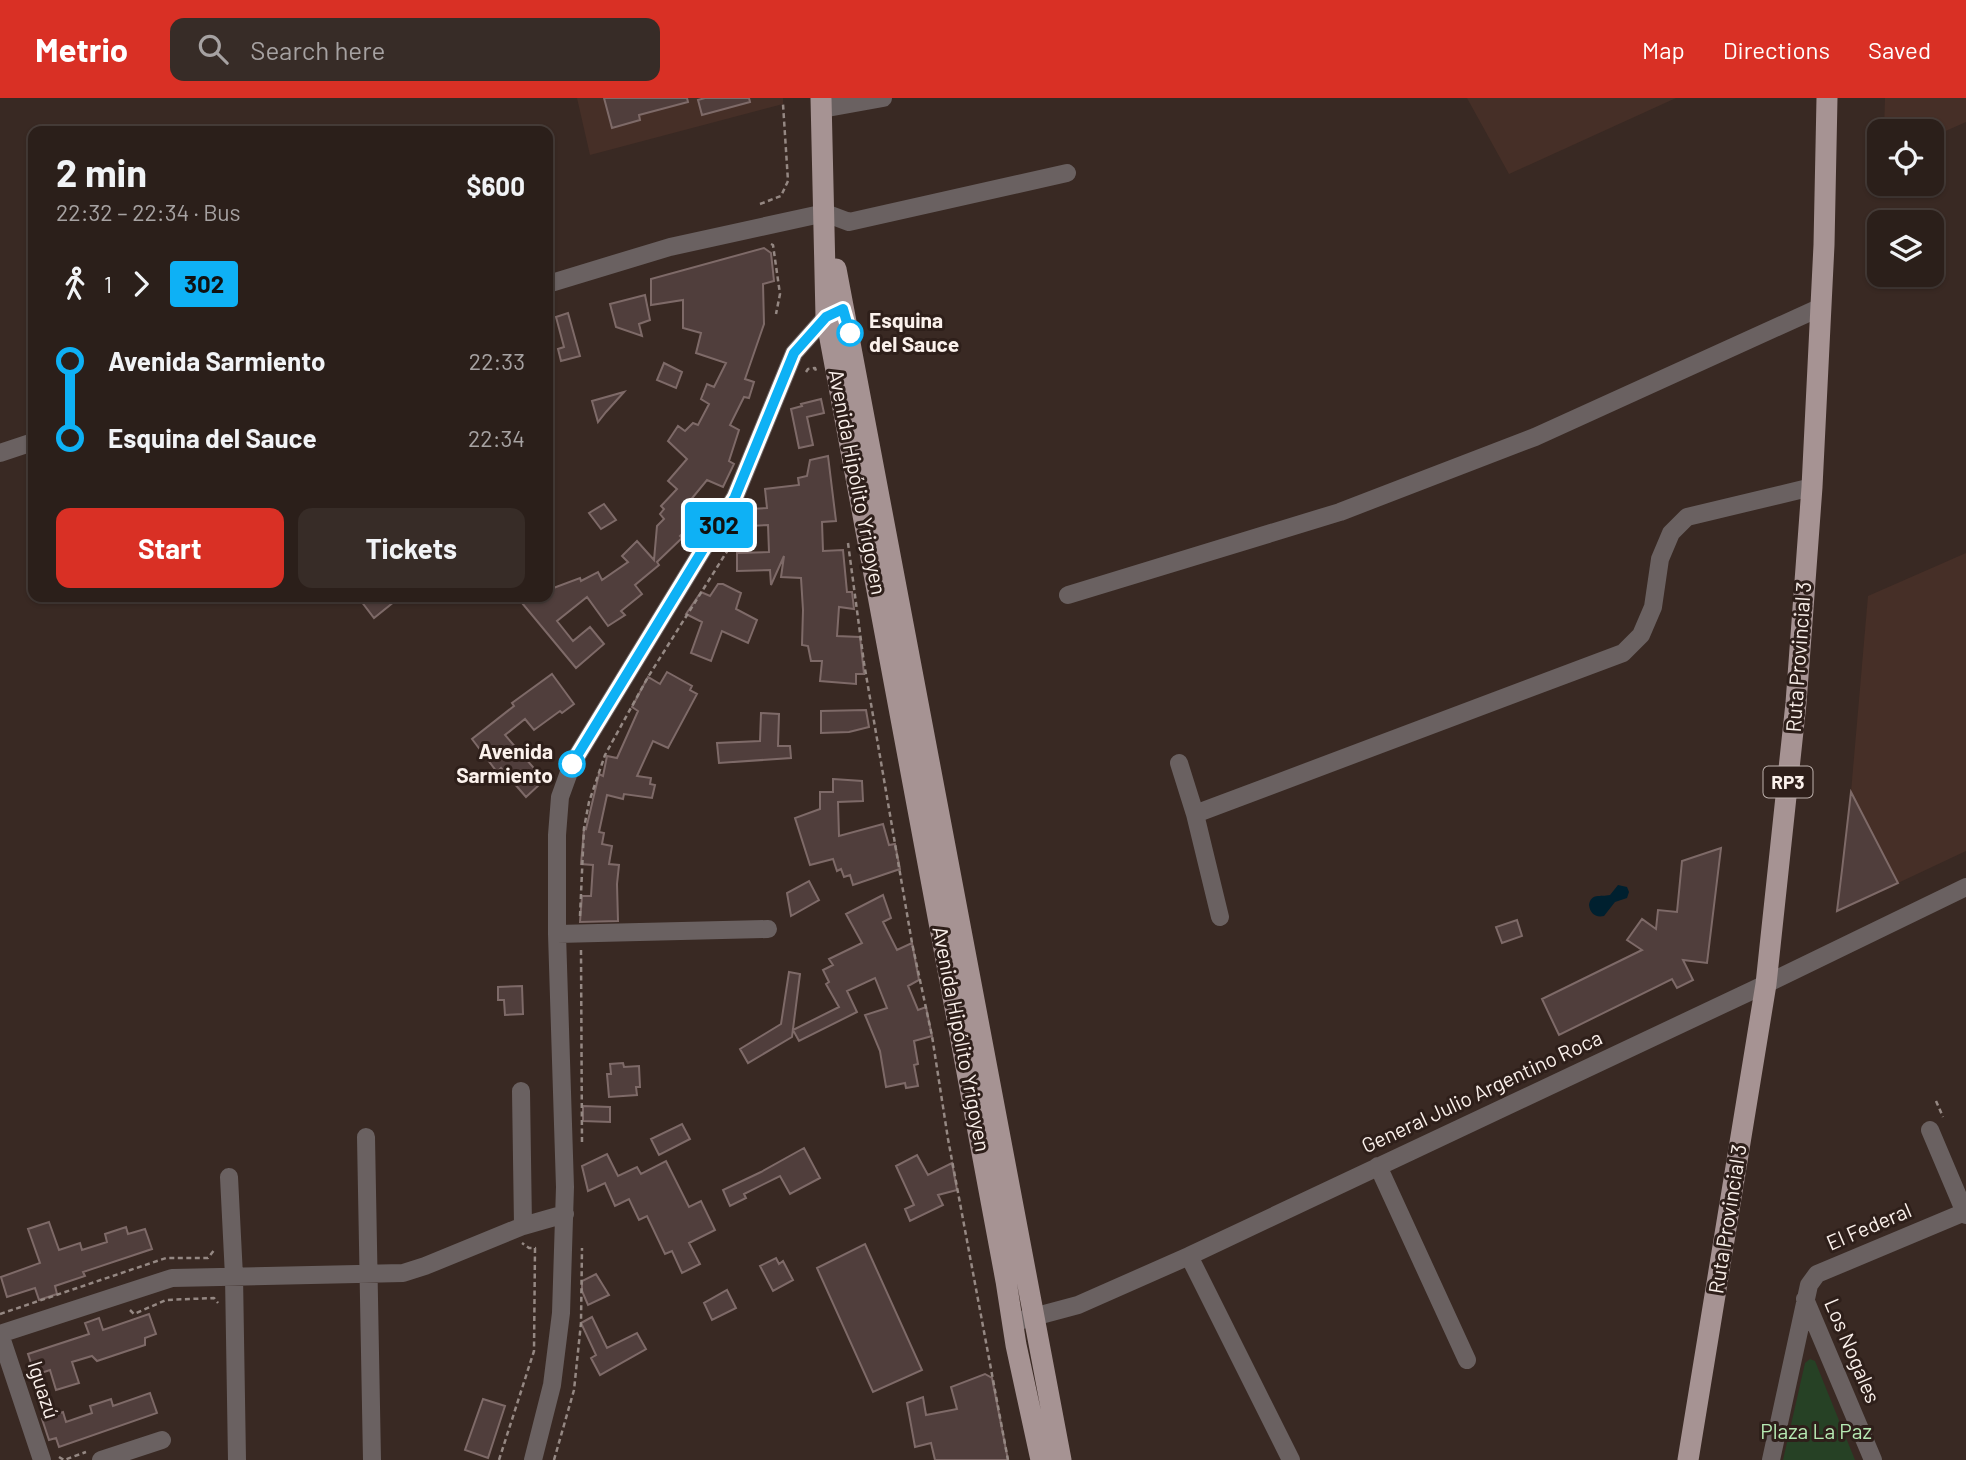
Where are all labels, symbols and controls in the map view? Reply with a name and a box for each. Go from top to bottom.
search box [170,18,660,81]
text: Metrio [35,29,128,69]
icon: search [194,30,232,68]
text: Search here [250,34,385,65]
text: Map [1642,35,1685,64]
text: Directions [1723,35,1830,64]
text: Saved [1868,35,1931,64]
map controls [1867,119,1944,287]
button: locate [1867,119,1944,196]
text: 2 min [56,149,147,195]
text: $600 [467,170,525,201]
text: 22:32 – 22:34 · Bus [56,198,241,226]
button: layers [1867,210,1944,287]
icon: walk [56,265,94,303]
icon: forward [122,265,160,303]
text: 302 [184,269,224,298]
text: 1 [104,270,112,298]
place label: Esquina del Sauce [869,307,959,356]
marker: Esquina del Sauce [837,320,863,346]
text: Avenida Sarmiento [108,345,325,376]
text: 22:33 [469,347,525,375]
street label: Avenida Hipólito Yrigoyen [824,367,893,597]
text: Esquina del Sauce [108,422,317,453]
text: 22:34 [468,424,525,452]
line badge: 302 [679,502,759,548]
button: Start [56,508,284,588]
button: Tickets [298,508,525,588]
text: 302 [699,510,739,539]
street label: Ruta Provincial 3 [1780,581,1815,733]
place label: Avenida Sarmiento [456,738,553,787]
marker: Avenida Sarmiento [559,751,585,777]
road number: RP3 [1764,766,1812,797]
street label: Avenida Hipólito Yrigoyen [928,924,997,1154]
street label: General Julio Argentino Roca [1357,1024,1606,1157]
street label: Ruta Provincial 3 [1702,1142,1751,1295]
street label: El Federal [1822,1197,1915,1255]
street label: Los Nogales [1820,1294,1887,1406]
street label: Iguazú [23,1357,65,1422]
park label: Plaza La Paz [1760,1418,1872,1443]

